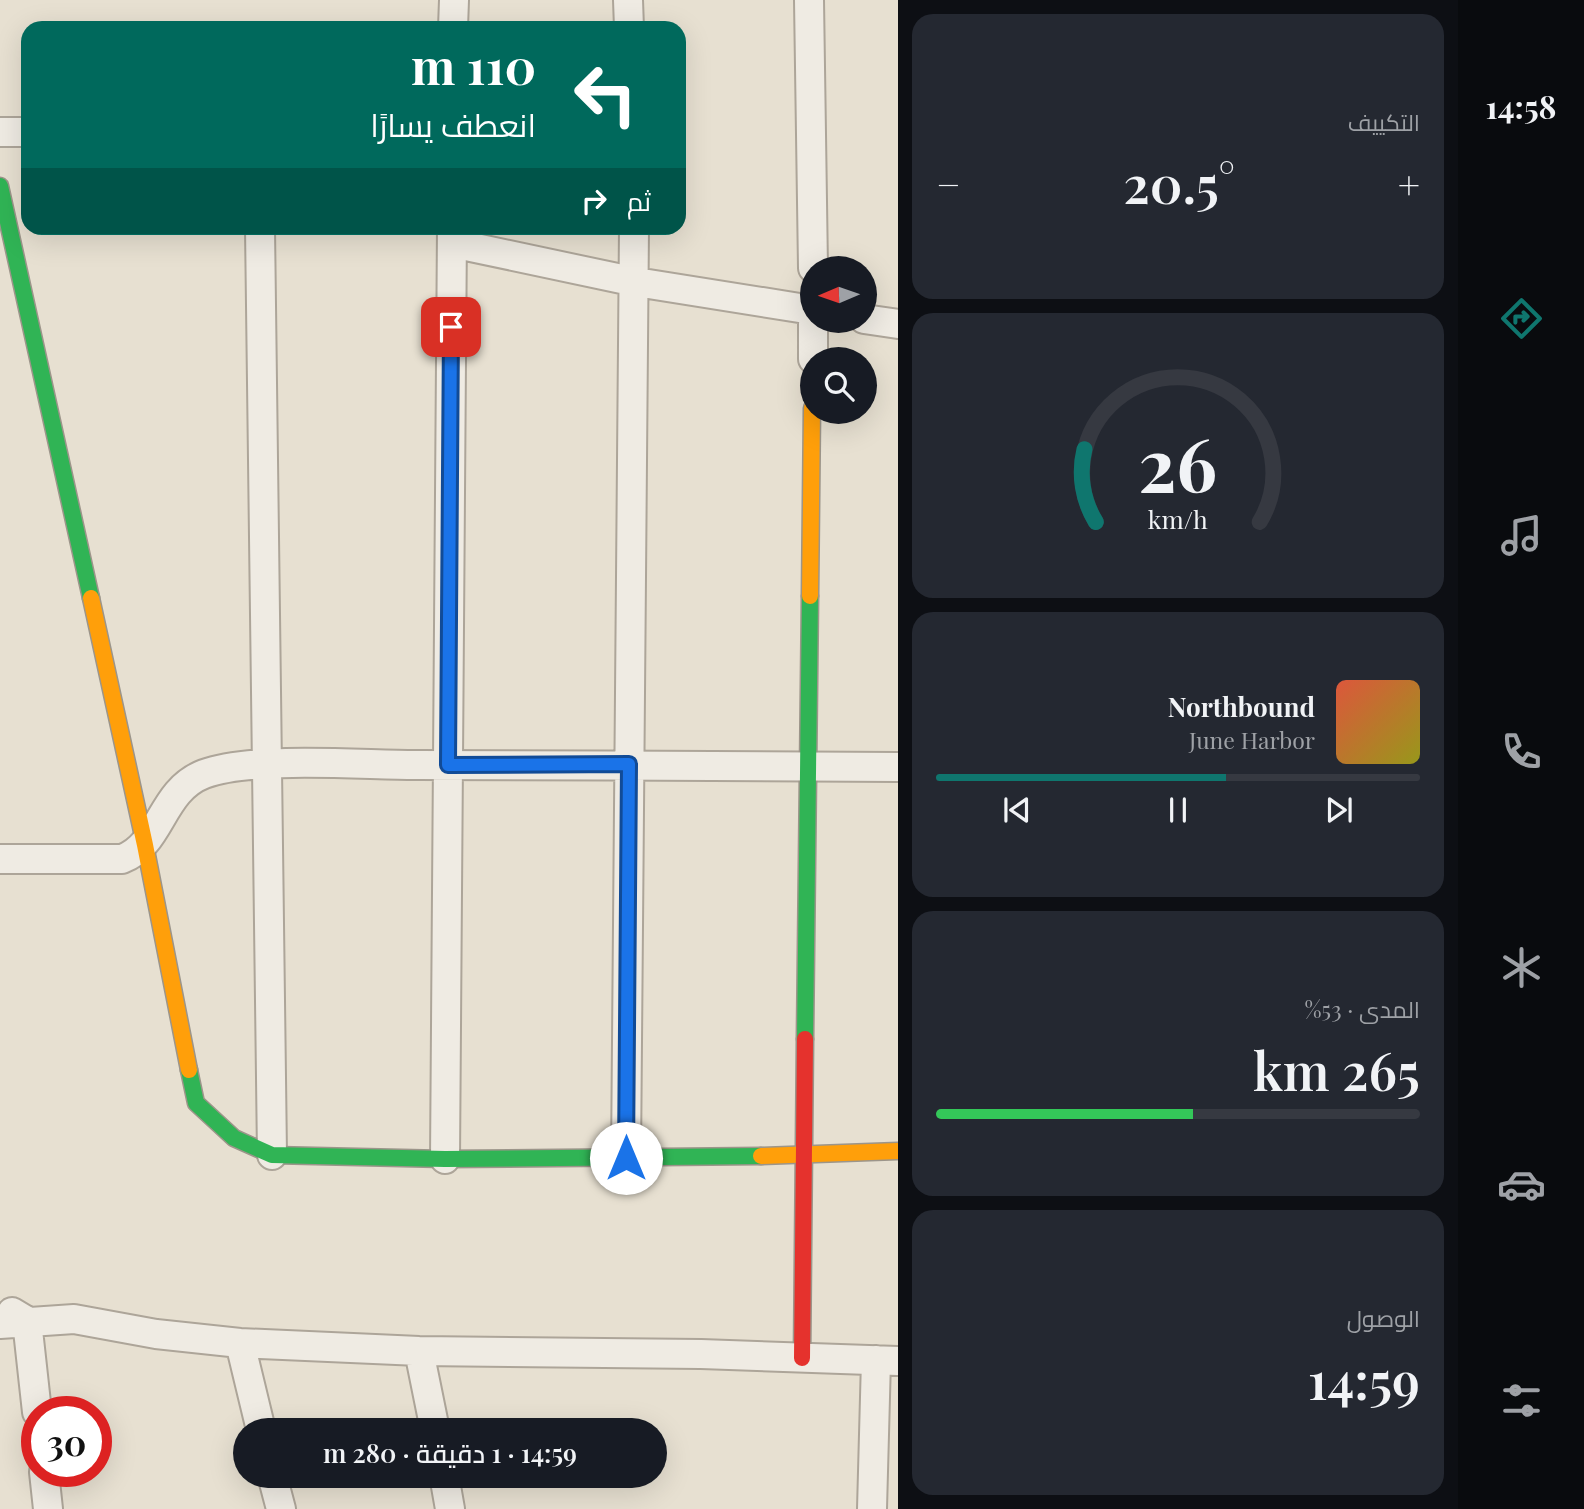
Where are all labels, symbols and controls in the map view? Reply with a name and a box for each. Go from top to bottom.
text: 110 m [411,32,536,97]
icon: left [560,49,651,140]
text: 14:58 [1485,84,1557,127]
text: انعطف يسارًا [370,102,536,145]
text: التكييف [1348,106,1420,137]
text: 20.5° [1123,148,1235,217]
text: − [936,158,961,209]
text: + [1398,158,1420,209]
icon: right [575,182,613,220]
text: ثم [627,183,651,218]
north arrow [800,256,877,332]
map controls [800,256,877,424]
icon: directions [1497,294,1546,343]
pin [421,297,481,357]
icon: arrive [432,308,470,346]
button: search [800,347,877,424]
text: 26 [1139,413,1217,510]
text: km/h [1148,501,1208,534]
icon: music [1497,511,1546,560]
text: Northbound [1168,689,1315,724]
text: June Harbor [1189,724,1315,755]
icon: phone [1497,727,1546,776]
icon: previous [998,791,1036,829]
icon: pause [1159,791,1197,829]
icon: next [1320,791,1358,829]
icon: climate [1497,943,1546,992]
text: المدى · 53% [1305,993,1420,1024]
text: 265 km [1253,1035,1420,1104]
position arrow [589,1121,663,1195]
icon: car [1497,1160,1546,1209]
text: الوصول [1347,1302,1420,1333]
text: 14:59 [1308,1344,1420,1413]
icon: filters [1497,1376,1546,1425]
speed limit sign: 30 [21,1396,112,1487]
text: 14:59 · 1 دقيقة · 280 m [323,1435,577,1470]

